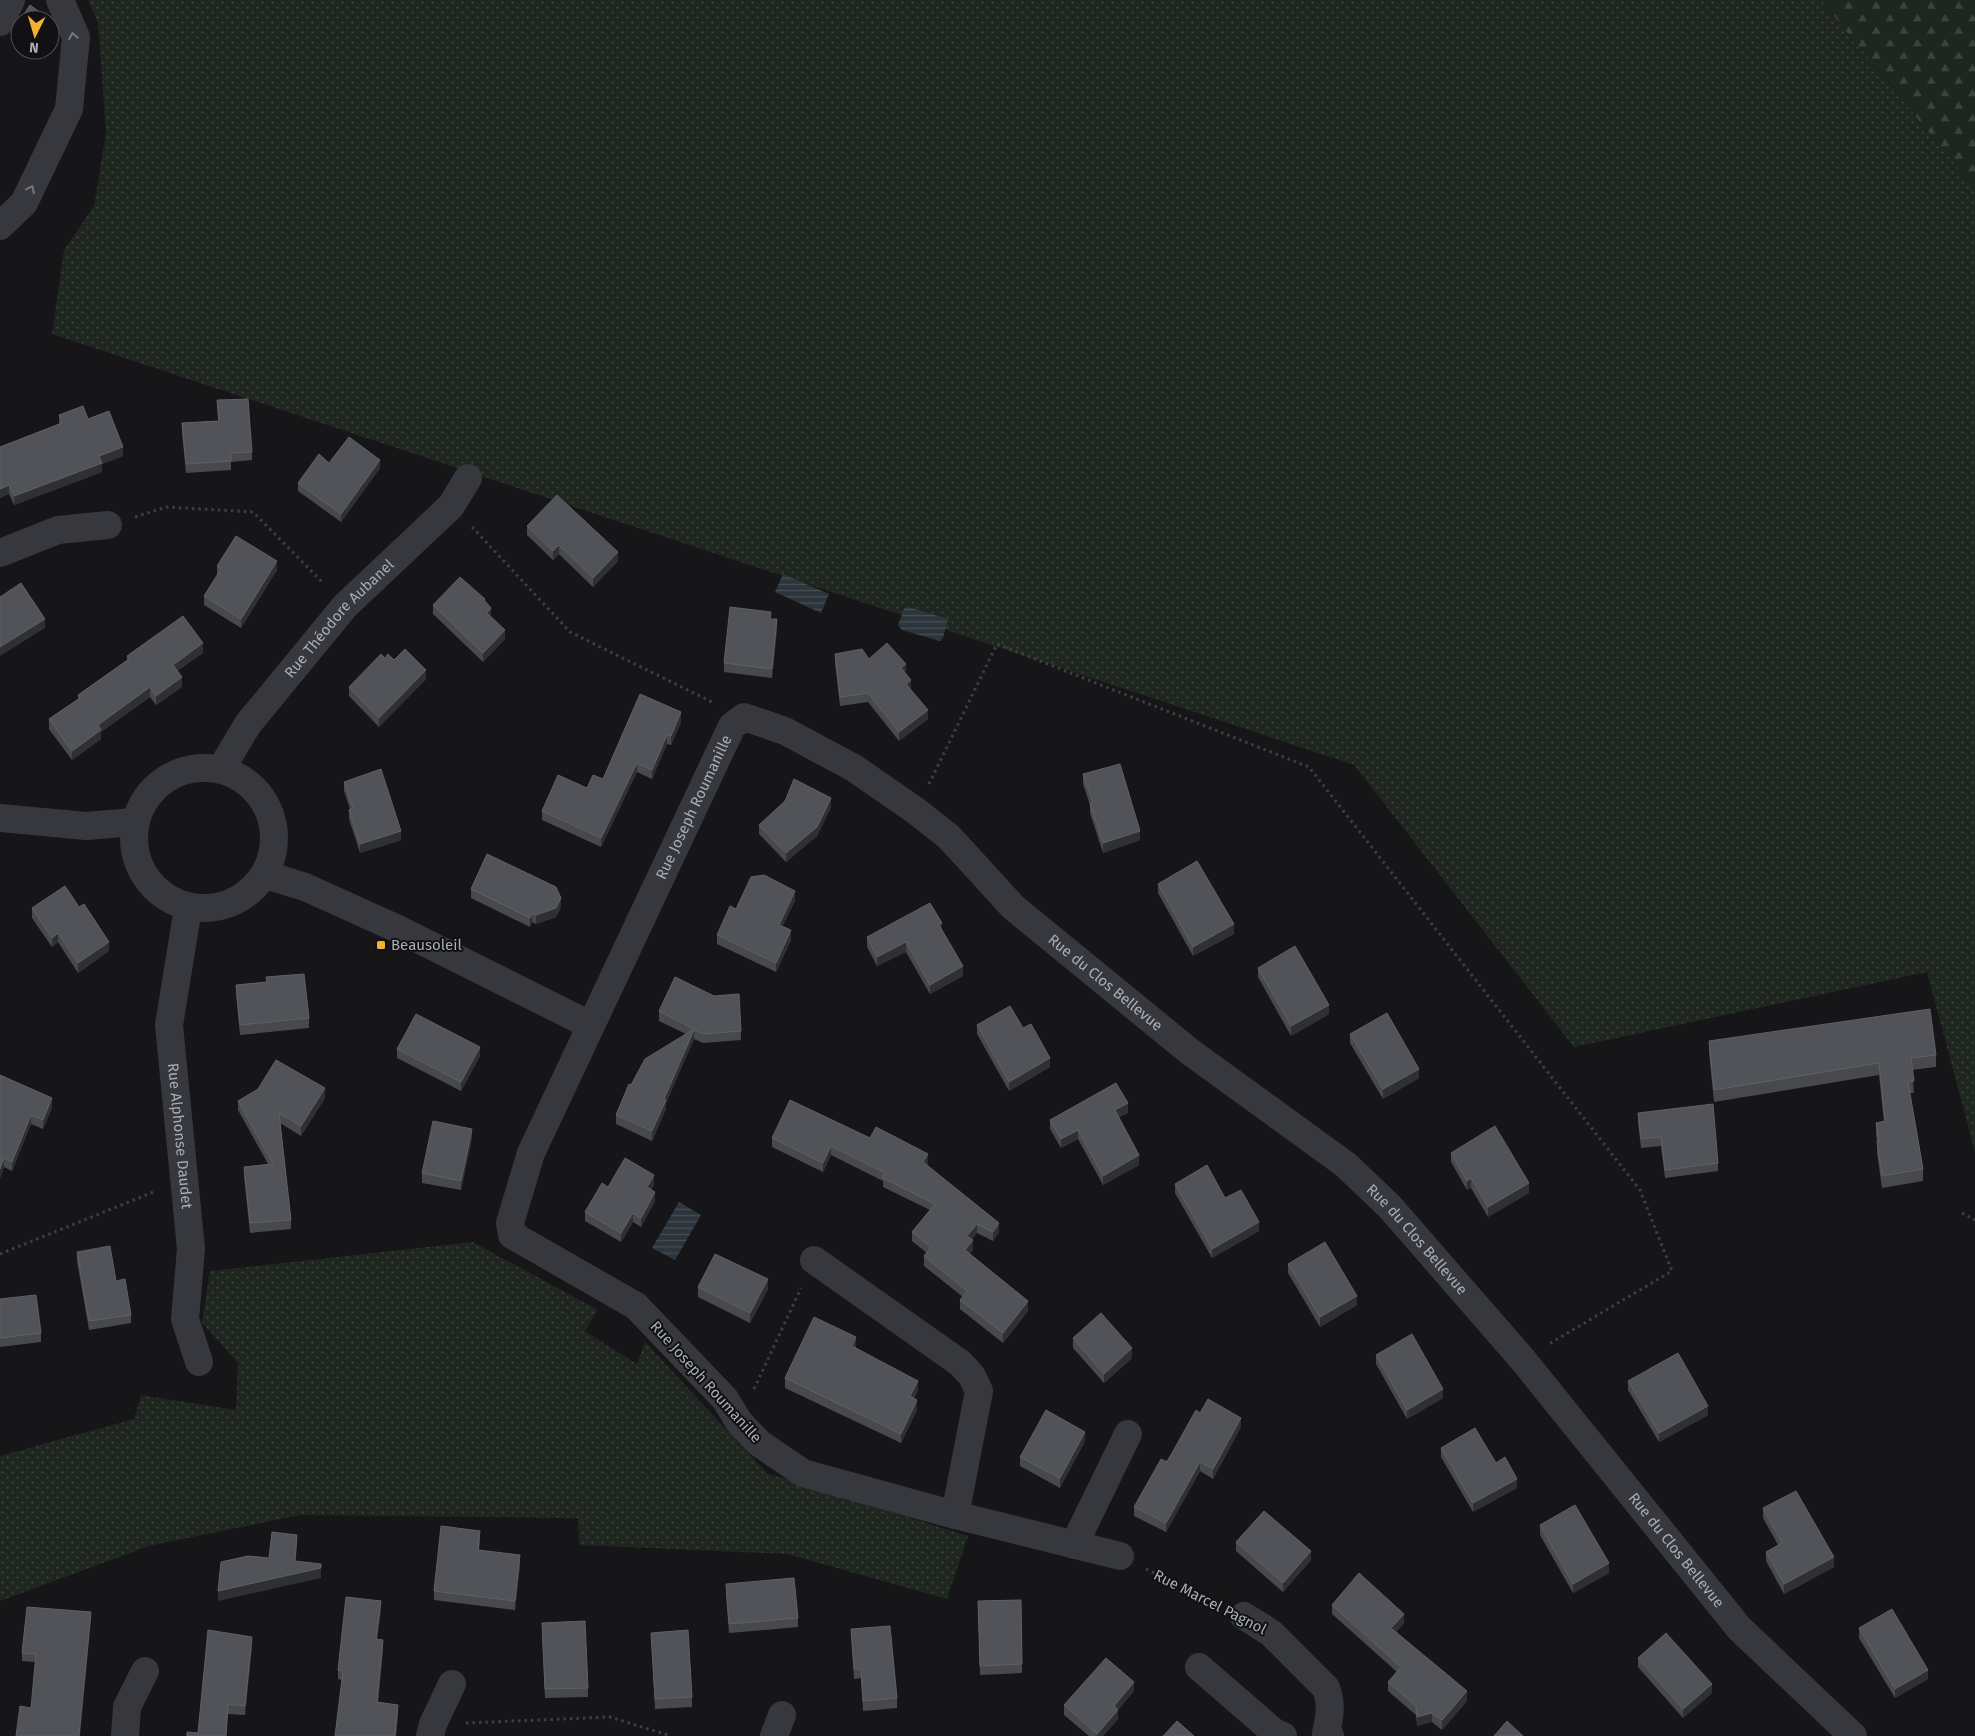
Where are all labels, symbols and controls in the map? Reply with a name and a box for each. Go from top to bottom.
north arrow [10,10,60,60]
one-way arrow [69,32,79,40]
text: N [29,39,39,56]
one-way arrow [24,185,35,194]
street label: Rue Théodore Aubanel [281,555,398,682]
street label: Rue Joseph Roumanille [652,732,735,882]
street label: Rue du Clos Bellevue [1045,930,1166,1035]
place label: Beausoleil [391,936,463,954]
marker: Beausoleil [375,939,387,951]
street label: Rue Alphonse Daudet [164,1062,196,1210]
street label: Rue du Clos Bellevue [1363,1180,1471,1298]
street label: Rue Joseph Roumanille [647,1317,765,1447]
street label: Rue du Clos Bellevue [1625,1489,1728,1611]
street label: Rue Marcel Pagnol [1151,1566,1270,1638]

